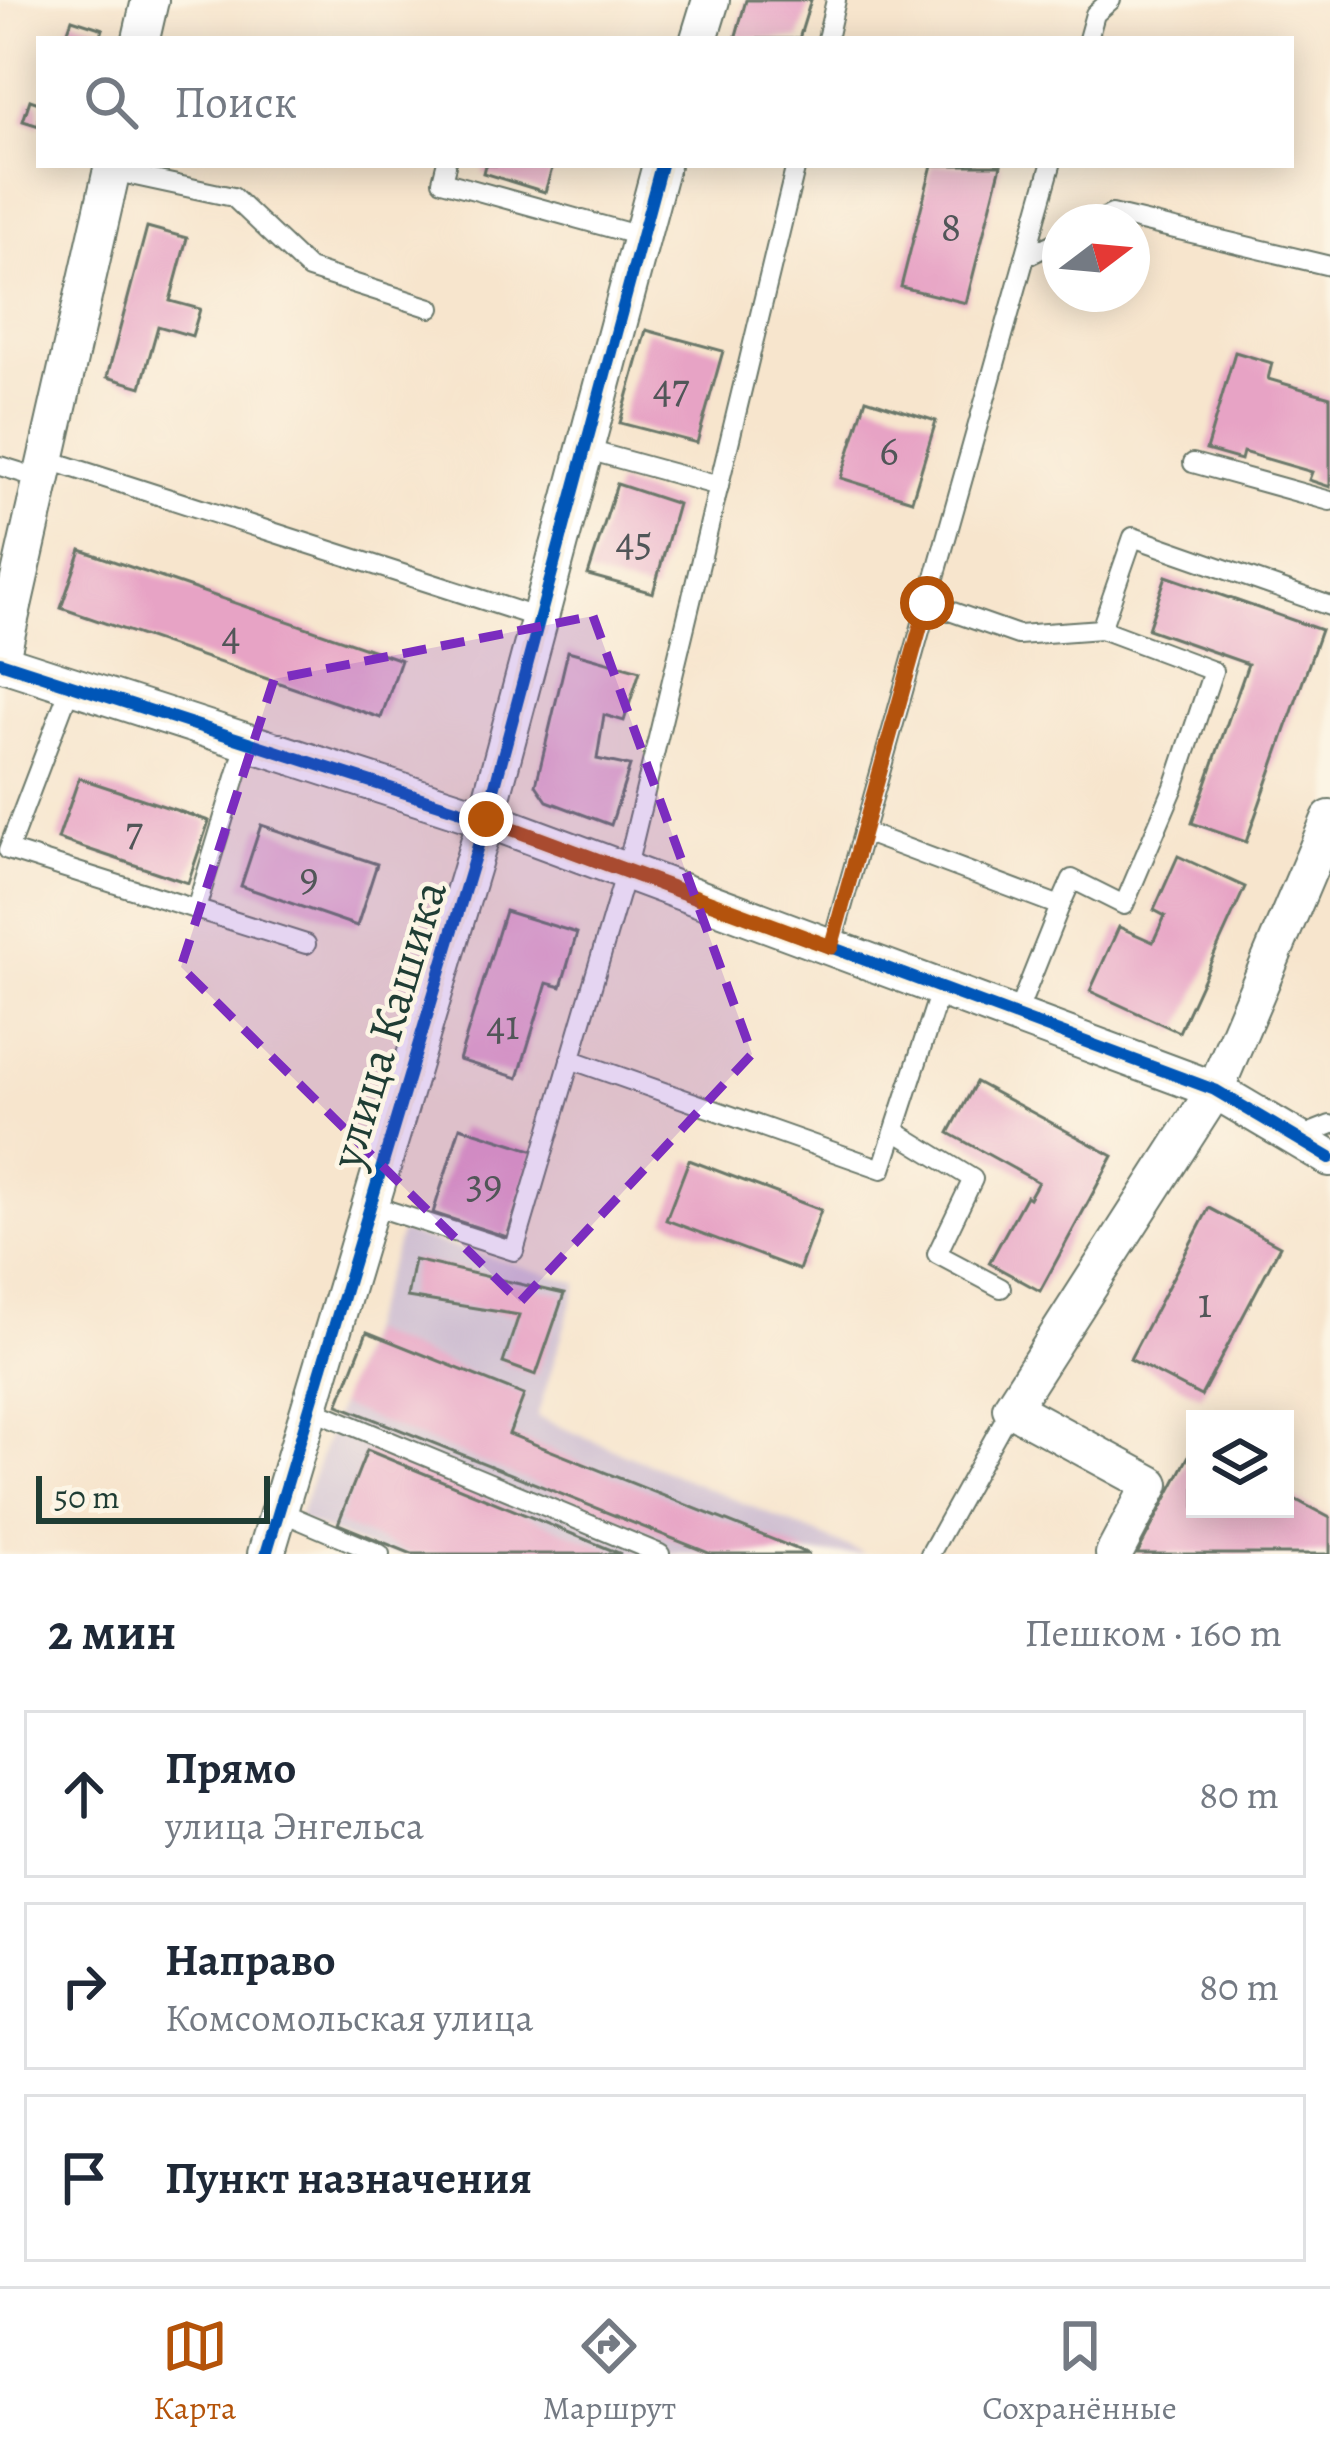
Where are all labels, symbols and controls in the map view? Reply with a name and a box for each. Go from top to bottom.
search box [36,36,1294,168]
icon: search [78,69,144,135]
text: Поиск [174,71,297,133]
house number: 8 [941,198,961,255]
north arrow [1042,204,1150,312]
house number: 47 [653,359,690,416]
house number: 6 [879,422,899,479]
house number: 45 [615,512,653,569]
route start [900,576,954,630]
house number: 4 [221,606,241,663]
route end [459,792,513,846]
house number: 7 [125,802,143,859]
house number: 9 [299,847,319,904]
street label: улица Кашика [313,872,463,1177]
house number: 41 [486,996,520,1053]
house number: 39 [466,1154,502,1211]
house number: 1 [1198,1274,1212,1331]
map controls [1186,1410,1294,1518]
button: layers [1186,1410,1294,1518]
scale bar [36,1470,270,1523]
text: 50 m [54,1474,120,1519]
text: 2 мин [48,1597,176,1667]
text: Пешком · 160 m [1025,1606,1282,1659]
text: Прямо [165,1737,296,1799]
icon: ahead [51,1761,117,1827]
text: 80 m [1199,1768,1279,1821]
text: улица Энгельса [165,1799,424,1852]
text: Направо [165,1929,336,1991]
icon: right [51,1953,117,2019]
text: 80 m [1199,1960,1279,2013]
text: Комсомольская улица [165,1991,533,2044]
icon: arrive [51,2145,117,2211]
text: Пункт назначения [165,2147,532,2209]
tab: Карта [153,2313,236,2430]
tab: Маршрут [543,2313,676,2430]
tab: Сохранённые [982,2313,1177,2430]

